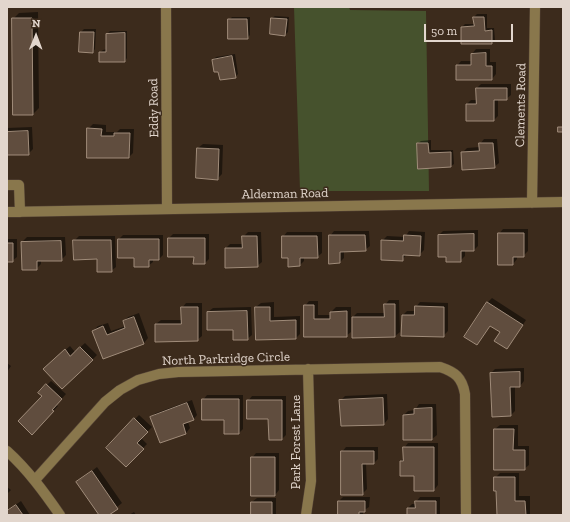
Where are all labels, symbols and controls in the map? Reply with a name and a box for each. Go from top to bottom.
north arrow [16,16,56,56]
scale bar [426,16,515,42]
text: N [32,17,41,30]
text: 50 m [431,24,457,38]
street label: Clements Road [512,63,530,147]
street label: Eddy Road [146,78,162,138]
street label: Alderman Road [242,185,328,203]
street label: North Parkridge Circle [162,349,290,369]
street label: Park Forest Lane [288,395,304,489]

